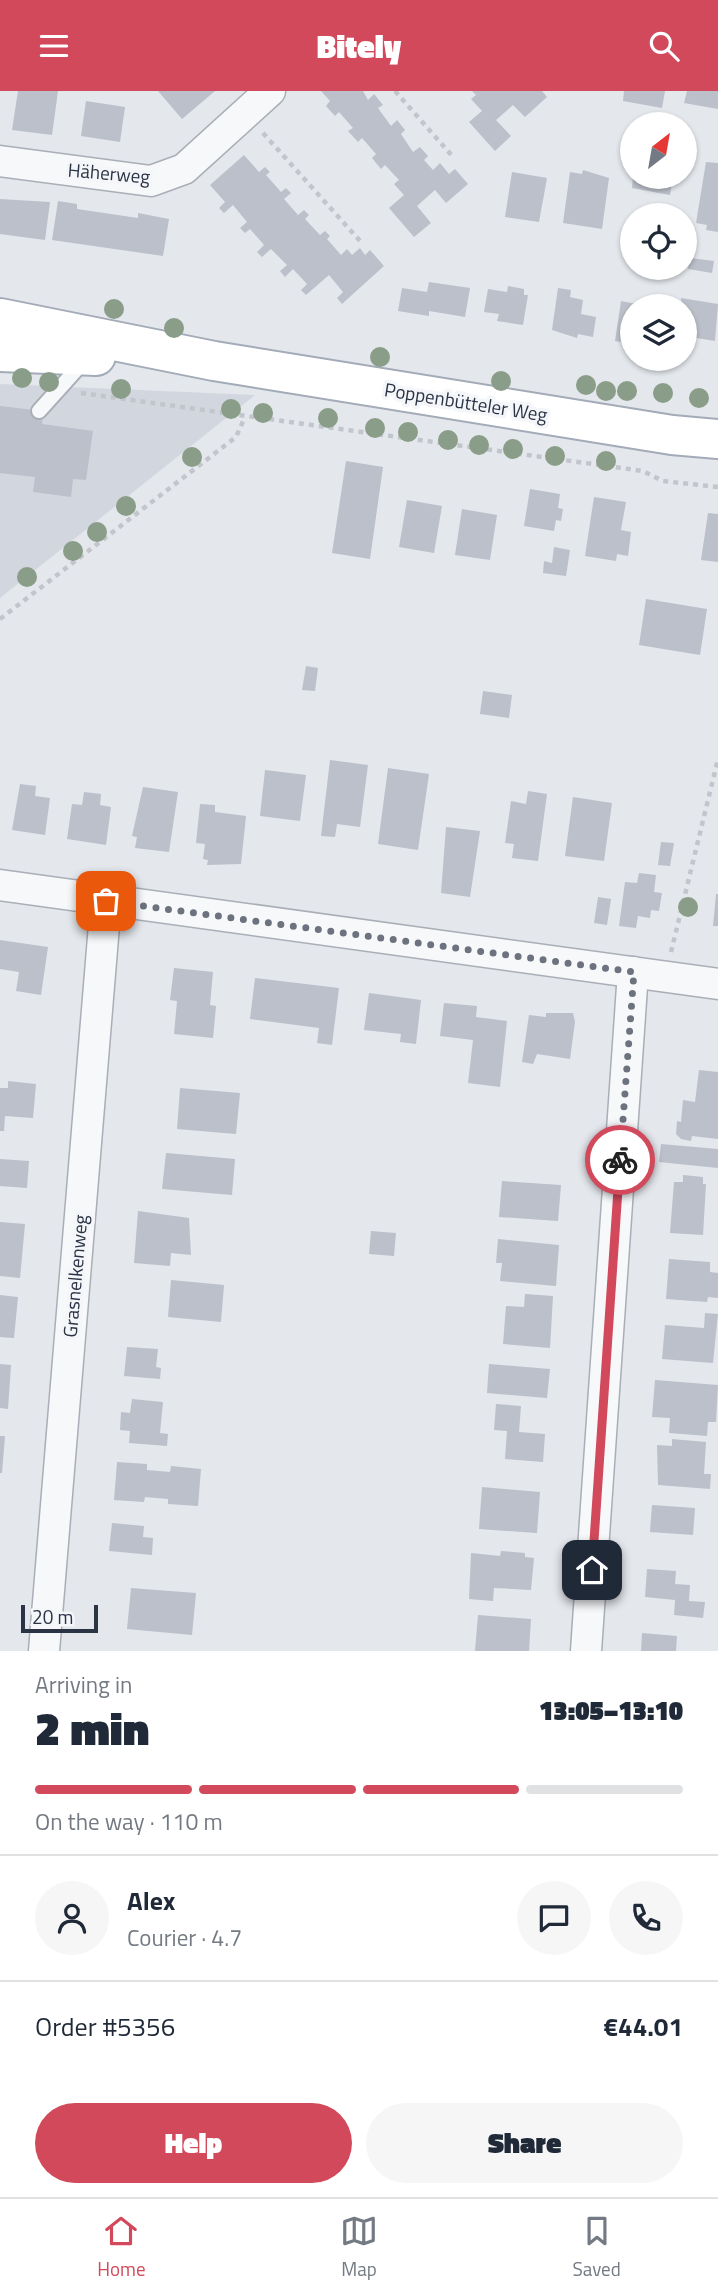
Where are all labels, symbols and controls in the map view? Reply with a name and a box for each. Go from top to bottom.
text: Bitely [317,22,401,70]
icon: menu [35,27,73,65]
icon: search [645,27,683,65]
north arrow [620,112,696,189]
map controls [620,112,697,371]
street label: Häherweg [67,154,152,191]
button: locate [620,203,697,280]
button: layers [620,294,697,371]
street label: Poppenbütteler Weg [383,374,550,429]
pin [76,871,136,931]
icon: bag [87,882,125,920]
courier [585,1125,655,1195]
icon: bike [601,1141,639,1179]
street label: Grasnelkenweg [55,1213,94,1339]
pin [562,1540,622,1600]
icon: home [573,1551,611,1589]
scale bar [21,1602,98,1634]
text: 20 m [32,1602,73,1631]
text: Arriving in [35,1667,132,1702]
text: 13:05–13:10 [539,1691,683,1730]
text: 2 min [35,1693,149,1763]
text: On the way · 110 m [35,1804,223,1839]
button: person [35,1881,109,1955]
text: Alex [127,1881,175,1920]
button: chat [517,1881,591,1955]
button: phone [609,1881,683,1955]
text: Courier · 4.7 [127,1920,242,1955]
text: Order #5356 [35,2007,175,2046]
text: €44.01 [604,2007,683,2046]
button: Help [35,2103,352,2183]
button: Share [366,2103,683,2183]
tab: Home [97,2212,145,2283]
tab: Map [340,2212,378,2283]
tab: Saved [572,2212,621,2283]

